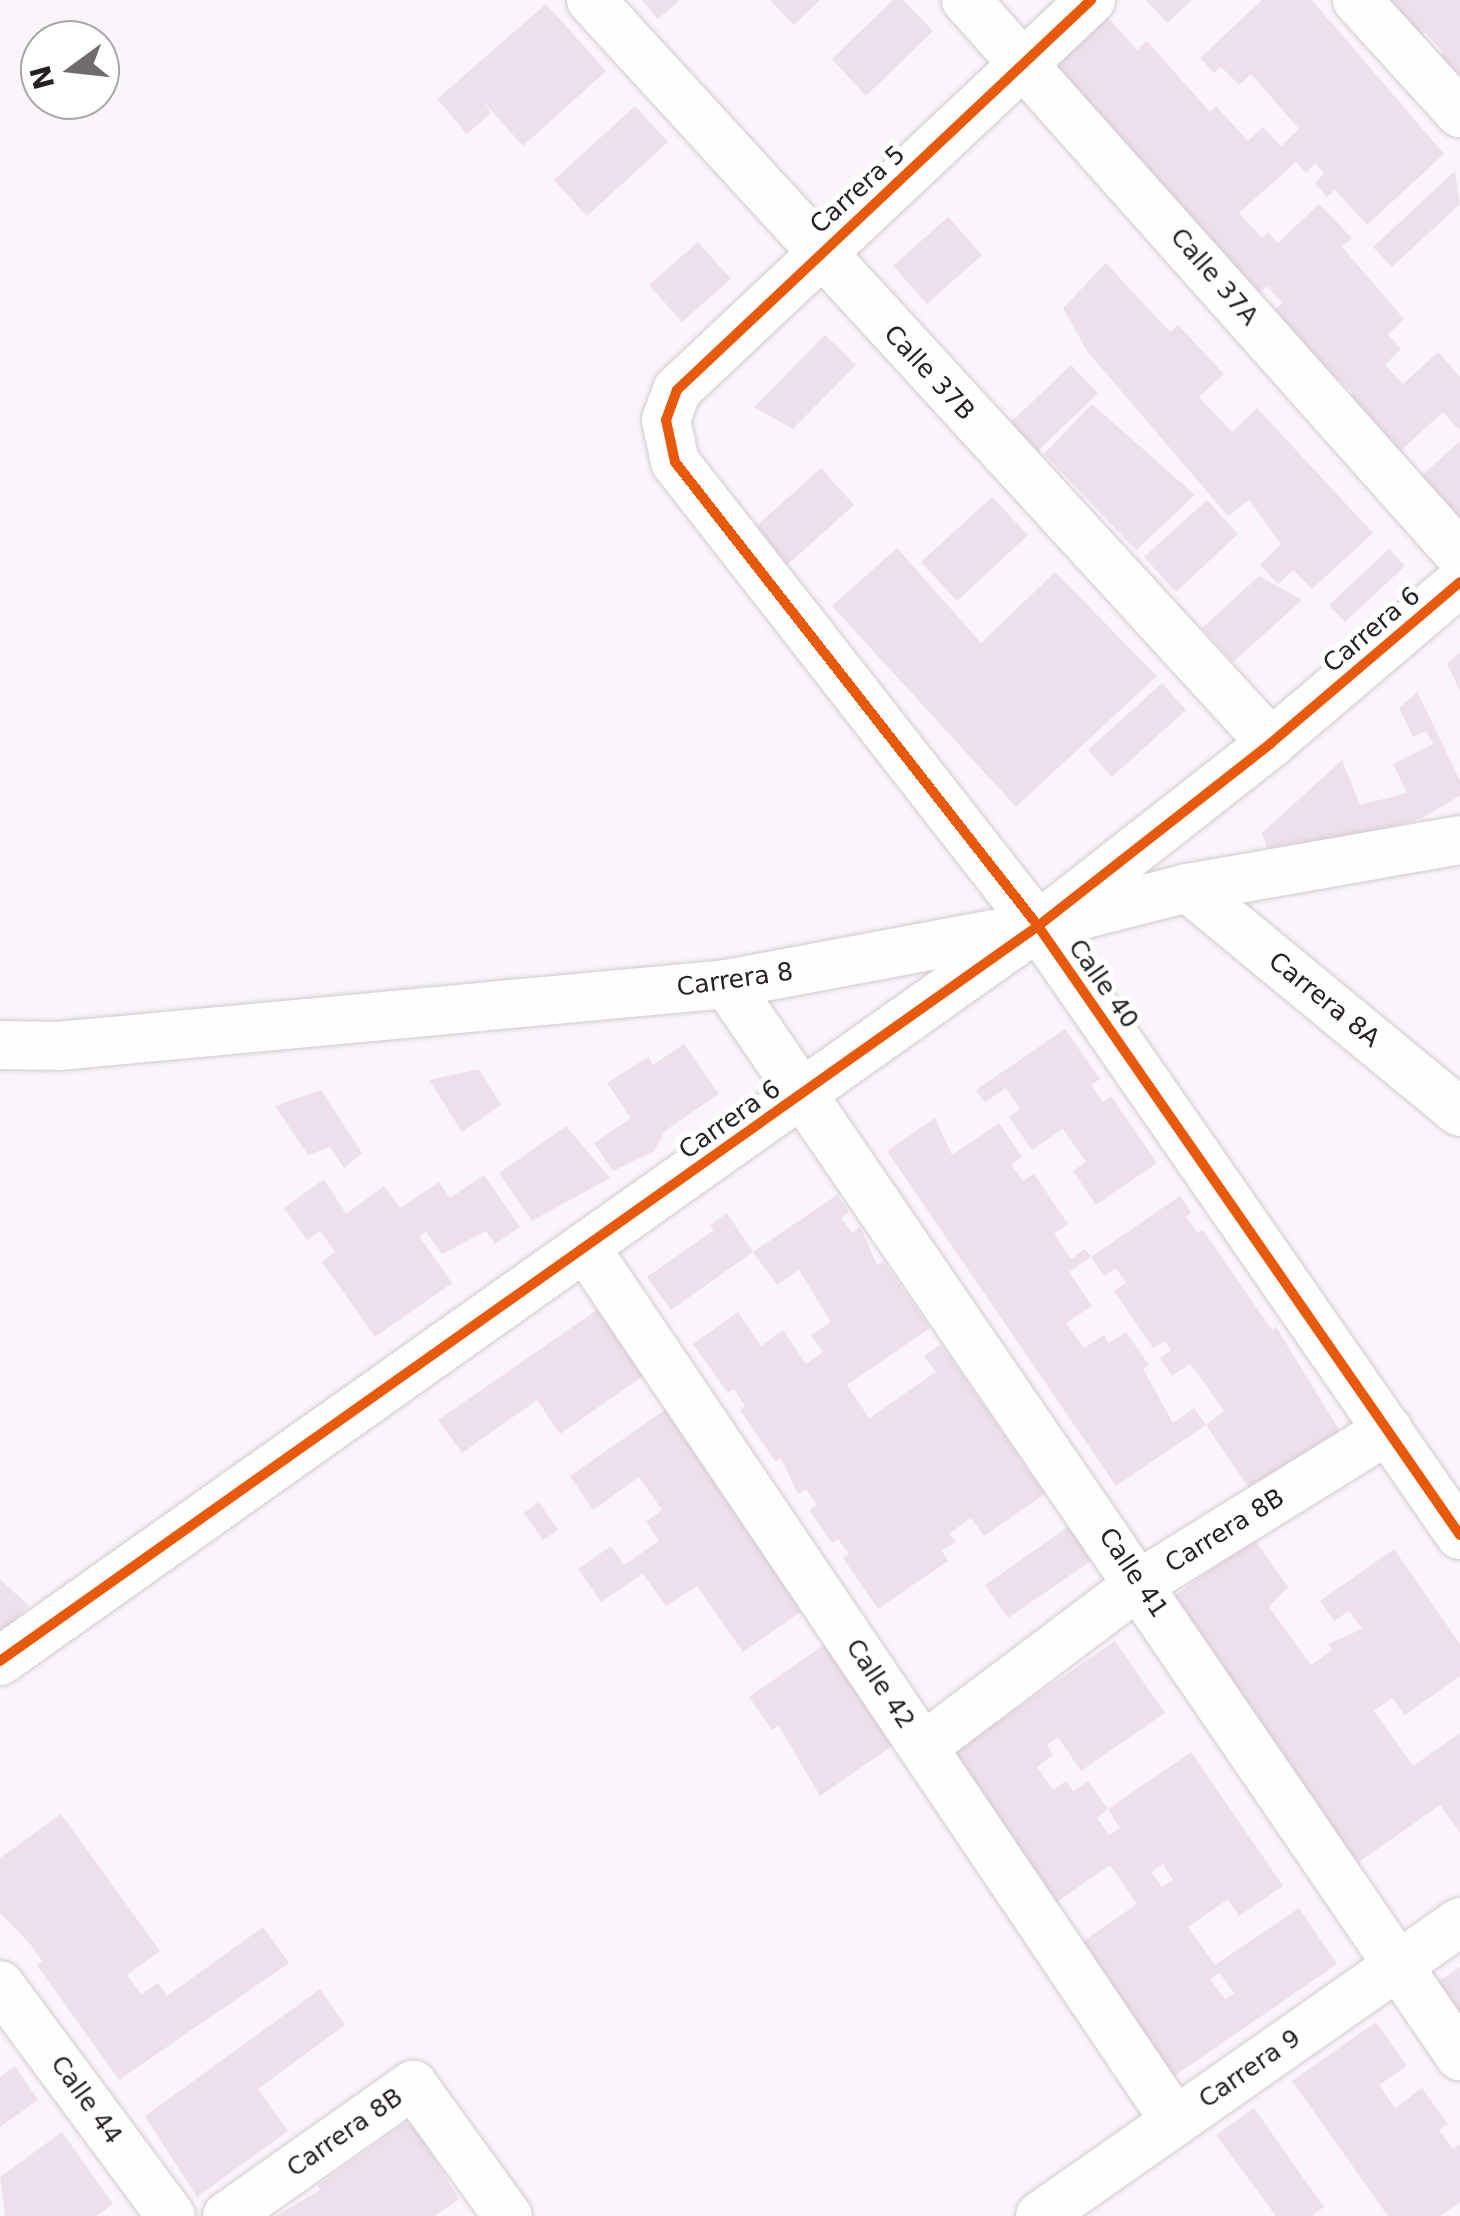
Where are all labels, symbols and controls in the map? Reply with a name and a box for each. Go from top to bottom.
north arrow [20,20,120,120]
text: N [24,62,61,93]
street label: Carrera 5 [804,140,912,240]
street label: Calle 37A [1164,222,1264,332]
street label: Calle 37B [877,319,981,427]
street label: Carrera 6 [1317,581,1427,679]
street label: Calle 40 [1062,934,1144,1034]
street label: Carrera 8A [1262,946,1386,1054]
street label: Carrera 8 [675,957,795,1003]
street label: Carrera 6 [673,1074,787,1166]
street label: Carrera 8B [1160,1483,1290,1579]
street label: Calle 41 [1092,1522,1174,1624]
street label: Calle 42 [839,1633,921,1735]
street label: Carrera 9 [1193,2023,1307,2115]
street label: Calle 44 [44,2050,128,2150]
street label: Carrera 8B [281,2082,409,2184]

